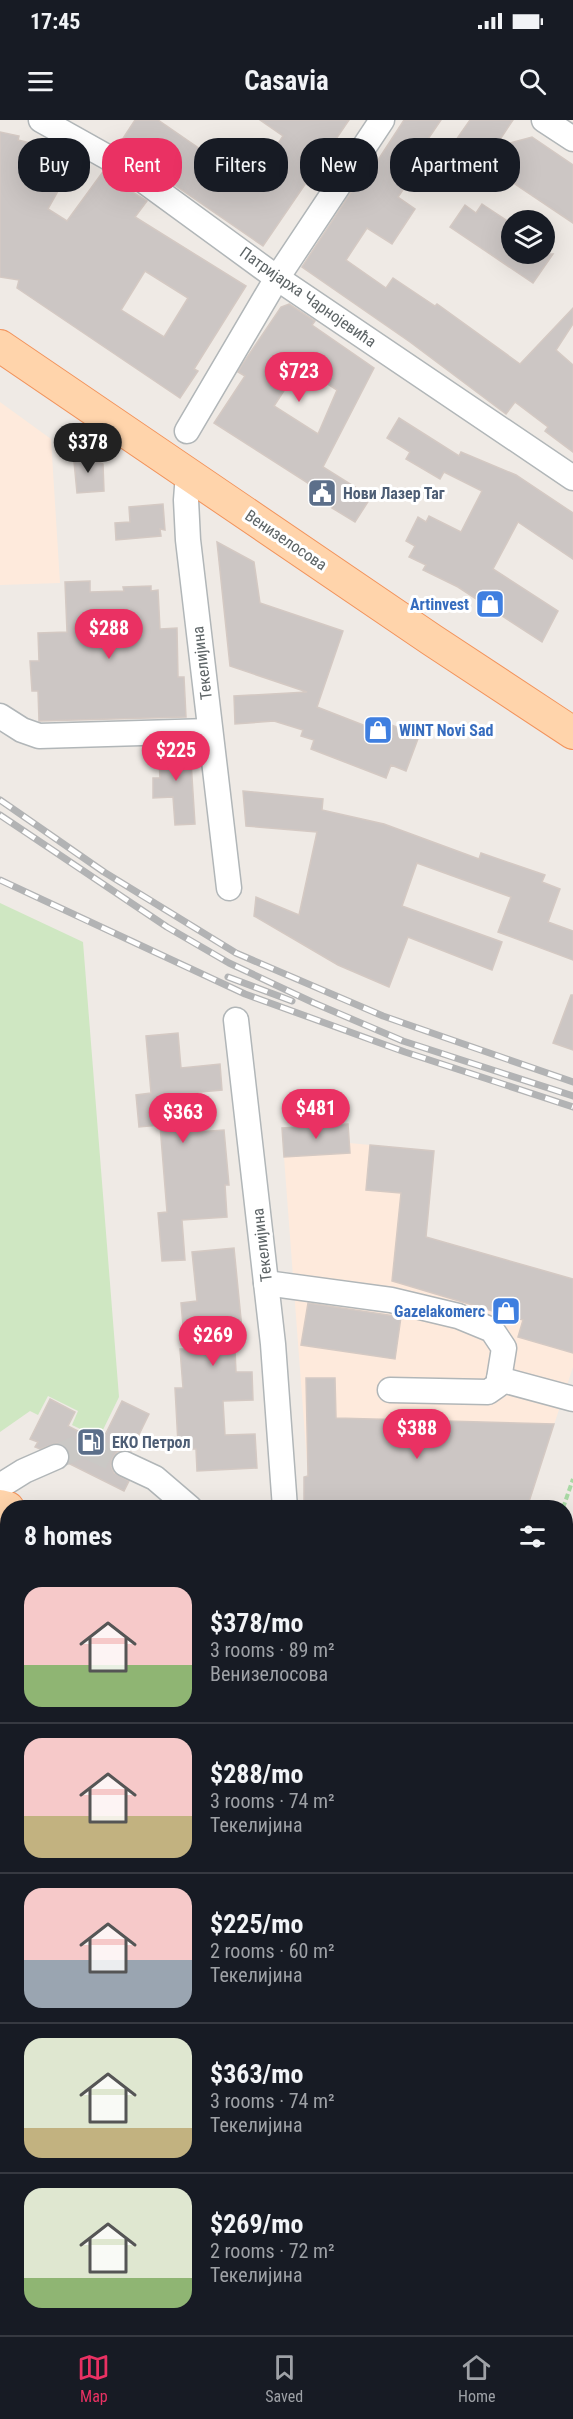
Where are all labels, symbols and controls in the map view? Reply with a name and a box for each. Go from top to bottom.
text: 17:45 [30,9,81,34]
icon: menu [24,65,57,98]
text: Casavia [244,65,329,97]
icon: search [516,65,549,98]
chip: Buy [18,138,90,192]
chip: Rent [102,138,182,192]
chip: Filters [194,138,288,192]
chip: New [300,138,378,192]
chip: Apartment [390,138,520,192]
map controls [501,210,555,264]
button: layers [501,210,555,264]
street label: Патријарха Чарнојевића [236,243,380,351]
pin: $723 [263,352,335,403]
text: $723 [279,359,319,383]
pin: $378 [52,423,124,474]
text: $378 [68,430,108,454]
public building icon: Нови Лазер Таг [306,477,338,509]
place label: Нови Лазер Таг [343,484,445,503]
street label: Венизелосова [242,506,330,574]
shop icon: Artinvest [474,588,506,620]
place label: Artinvest [410,595,469,614]
pin: $288 [73,609,145,660]
text: $288 [89,616,129,640]
street label: Текелијина [188,625,216,701]
shop icon: WINT Novi Sad [362,714,394,746]
place label: WINT Novi Sad [399,721,493,740]
pin: $225 [140,731,212,782]
text: $225 [156,738,196,762]
pin: $481 [280,1089,352,1140]
pin: $363 [147,1093,219,1144]
text: $481 [296,1096,336,1120]
text: $363 [163,1100,203,1124]
street label: Текелијина [248,1207,276,1283]
shop icon: Gazelakomerc [490,1295,522,1327]
place label: Gazelakomerc [394,1302,485,1321]
pin: $269 [177,1316,249,1367]
text: $269 [193,1323,233,1347]
pin: $388 [381,1409,453,1460]
text: $388 [397,1416,437,1440]
fuel station icon: ЕКО Петрол [75,1426,107,1458]
place label: ЕКО Петрол [112,1433,190,1452]
icon: filters [516,1520,549,1553]
text: 8 homes [24,1521,112,1551]
text: $378/mo [210,1608,303,1638]
icon: home [72,1611,144,1683]
text: 3 rooms · 89 m² [210,1638,335,1662]
text: Венизелосова [210,1662,328,1686]
text: $288/mo [210,1759,303,1789]
icon: home [72,1762,144,1834]
text: 3 rooms · 74 m² [210,1789,335,1813]
text: Текелијина [210,1813,302,1837]
text: $225/mo [210,1909,303,1939]
icon: home [72,1912,144,1984]
text: 2 rooms · 60 m² [210,1939,335,1963]
text: Текелијина [210,1963,302,1987]
text: $363/mo [210,2059,303,2089]
icon: home [72,2062,144,2134]
text: 3 rooms · 74 m² [210,2089,335,2113]
text: Текелијина [210,2113,302,2137]
text: $269/mo [210,2209,303,2239]
icon: home [72,2212,144,2284]
text: 2 rooms · 72 m² [210,2239,335,2263]
text: Текелијина [210,2263,302,2287]
tab: Map [77,2351,110,2406]
tab: Saved [265,2351,303,2406]
tab: Home [458,2351,496,2406]

